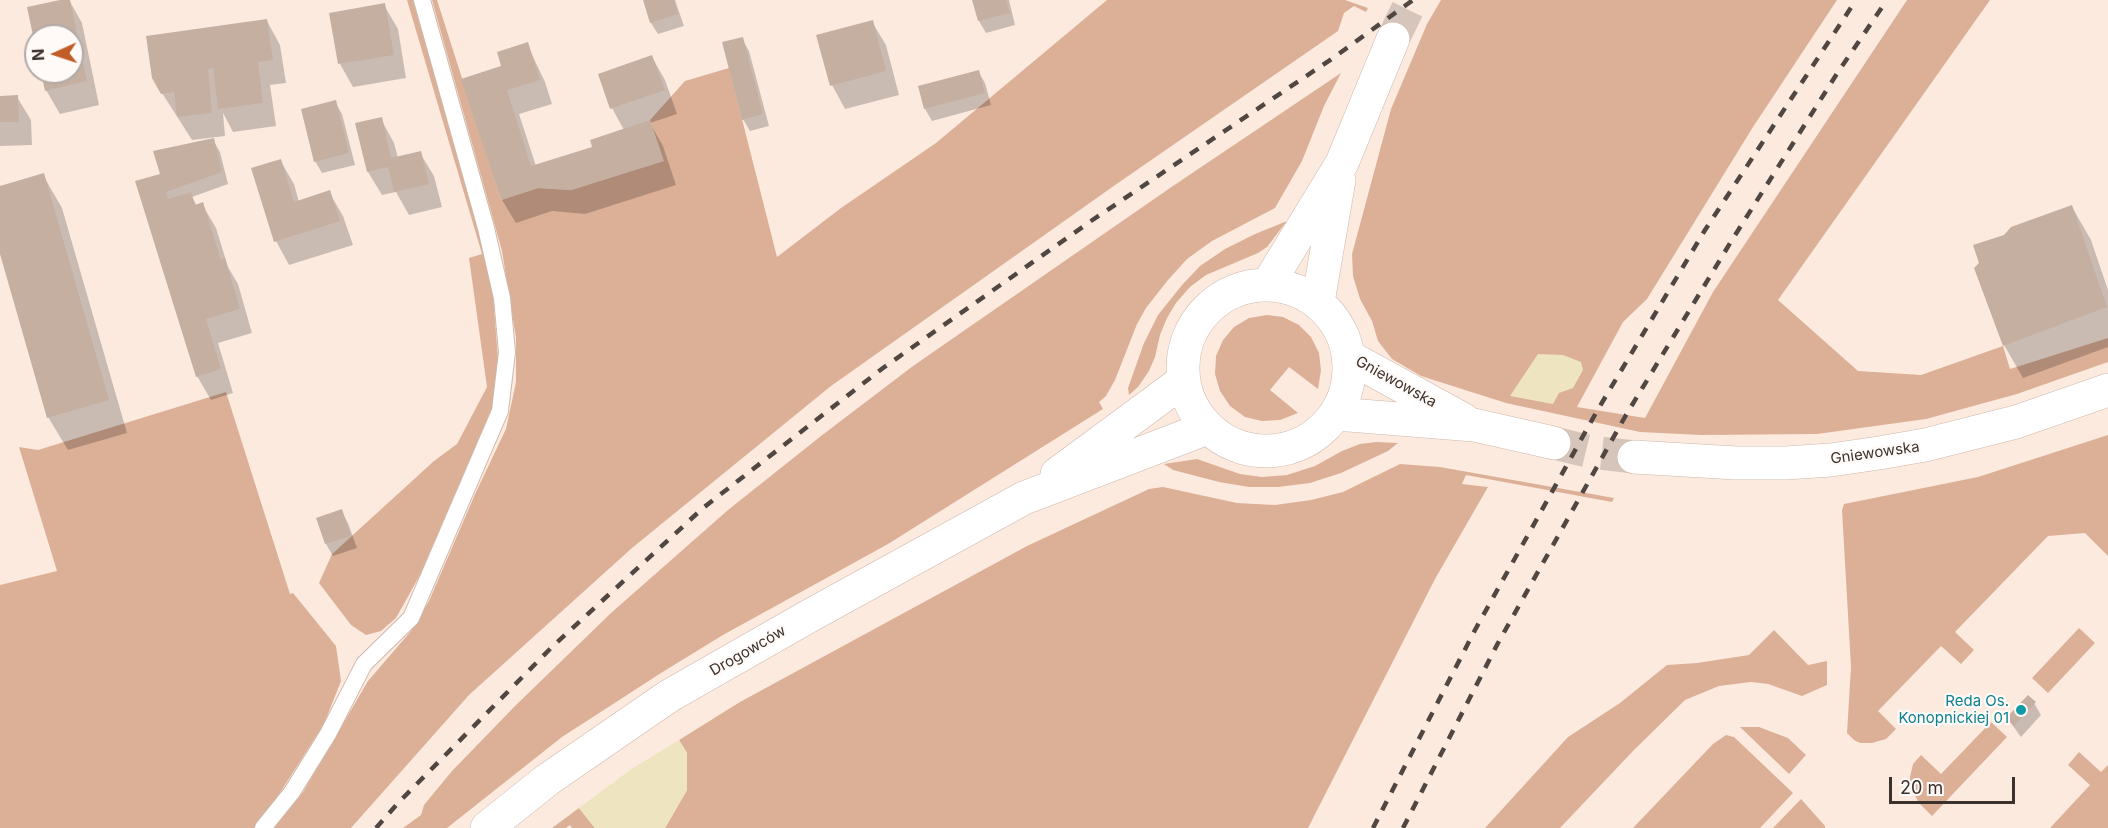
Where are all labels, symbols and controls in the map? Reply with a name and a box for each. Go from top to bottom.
north arrow [24,24,84,84]
text: N [28,48,48,61]
street label: Gniewowska [1352,352,1440,412]
street label: Gniewowska [1829,438,1921,468]
street label: Drogowców [707,622,789,680]
place label: Reda Os. Konopnickiej 01 [1898,692,2009,727]
marker: Reda Os. Konopnickiej 01 [2014,703,2028,717]
scale bar [1892,765,2018,803]
text: 20 m [1900,777,1943,798]

